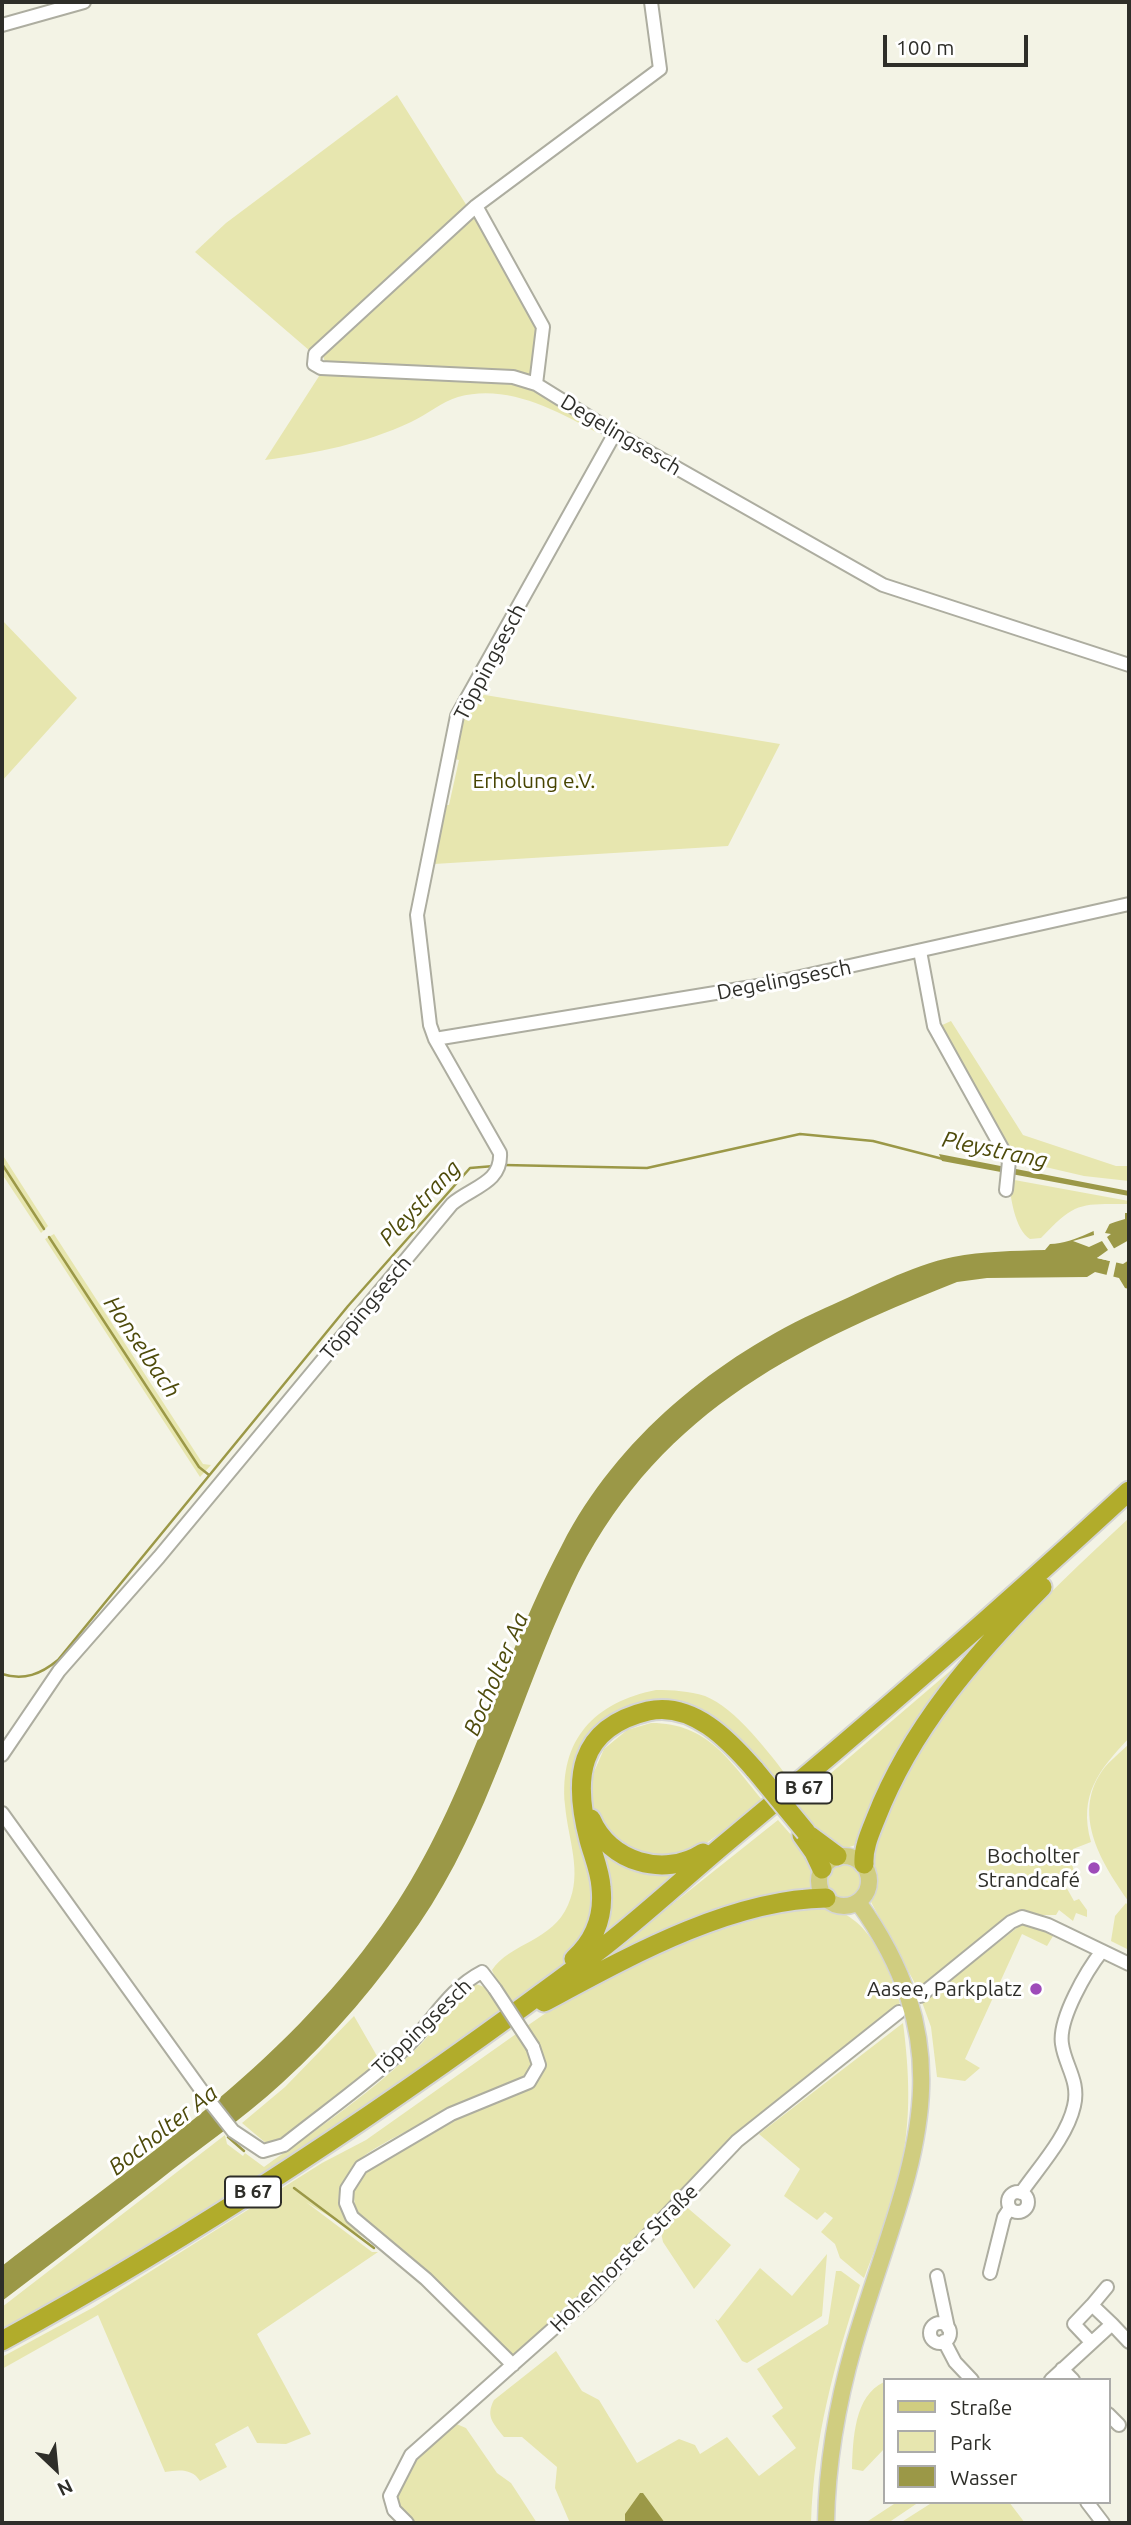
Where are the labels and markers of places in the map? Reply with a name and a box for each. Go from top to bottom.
place label: Bocholter Strandcafé [978,1843,1080,1893]
marker: Bocholter Strandcafé [1086,1860,1102,1876]
place label: Aasee, Parkplatz [867,1976,1022,2002]
marker: Aasee, Parkplatz [1028,1981,1044,1997]

